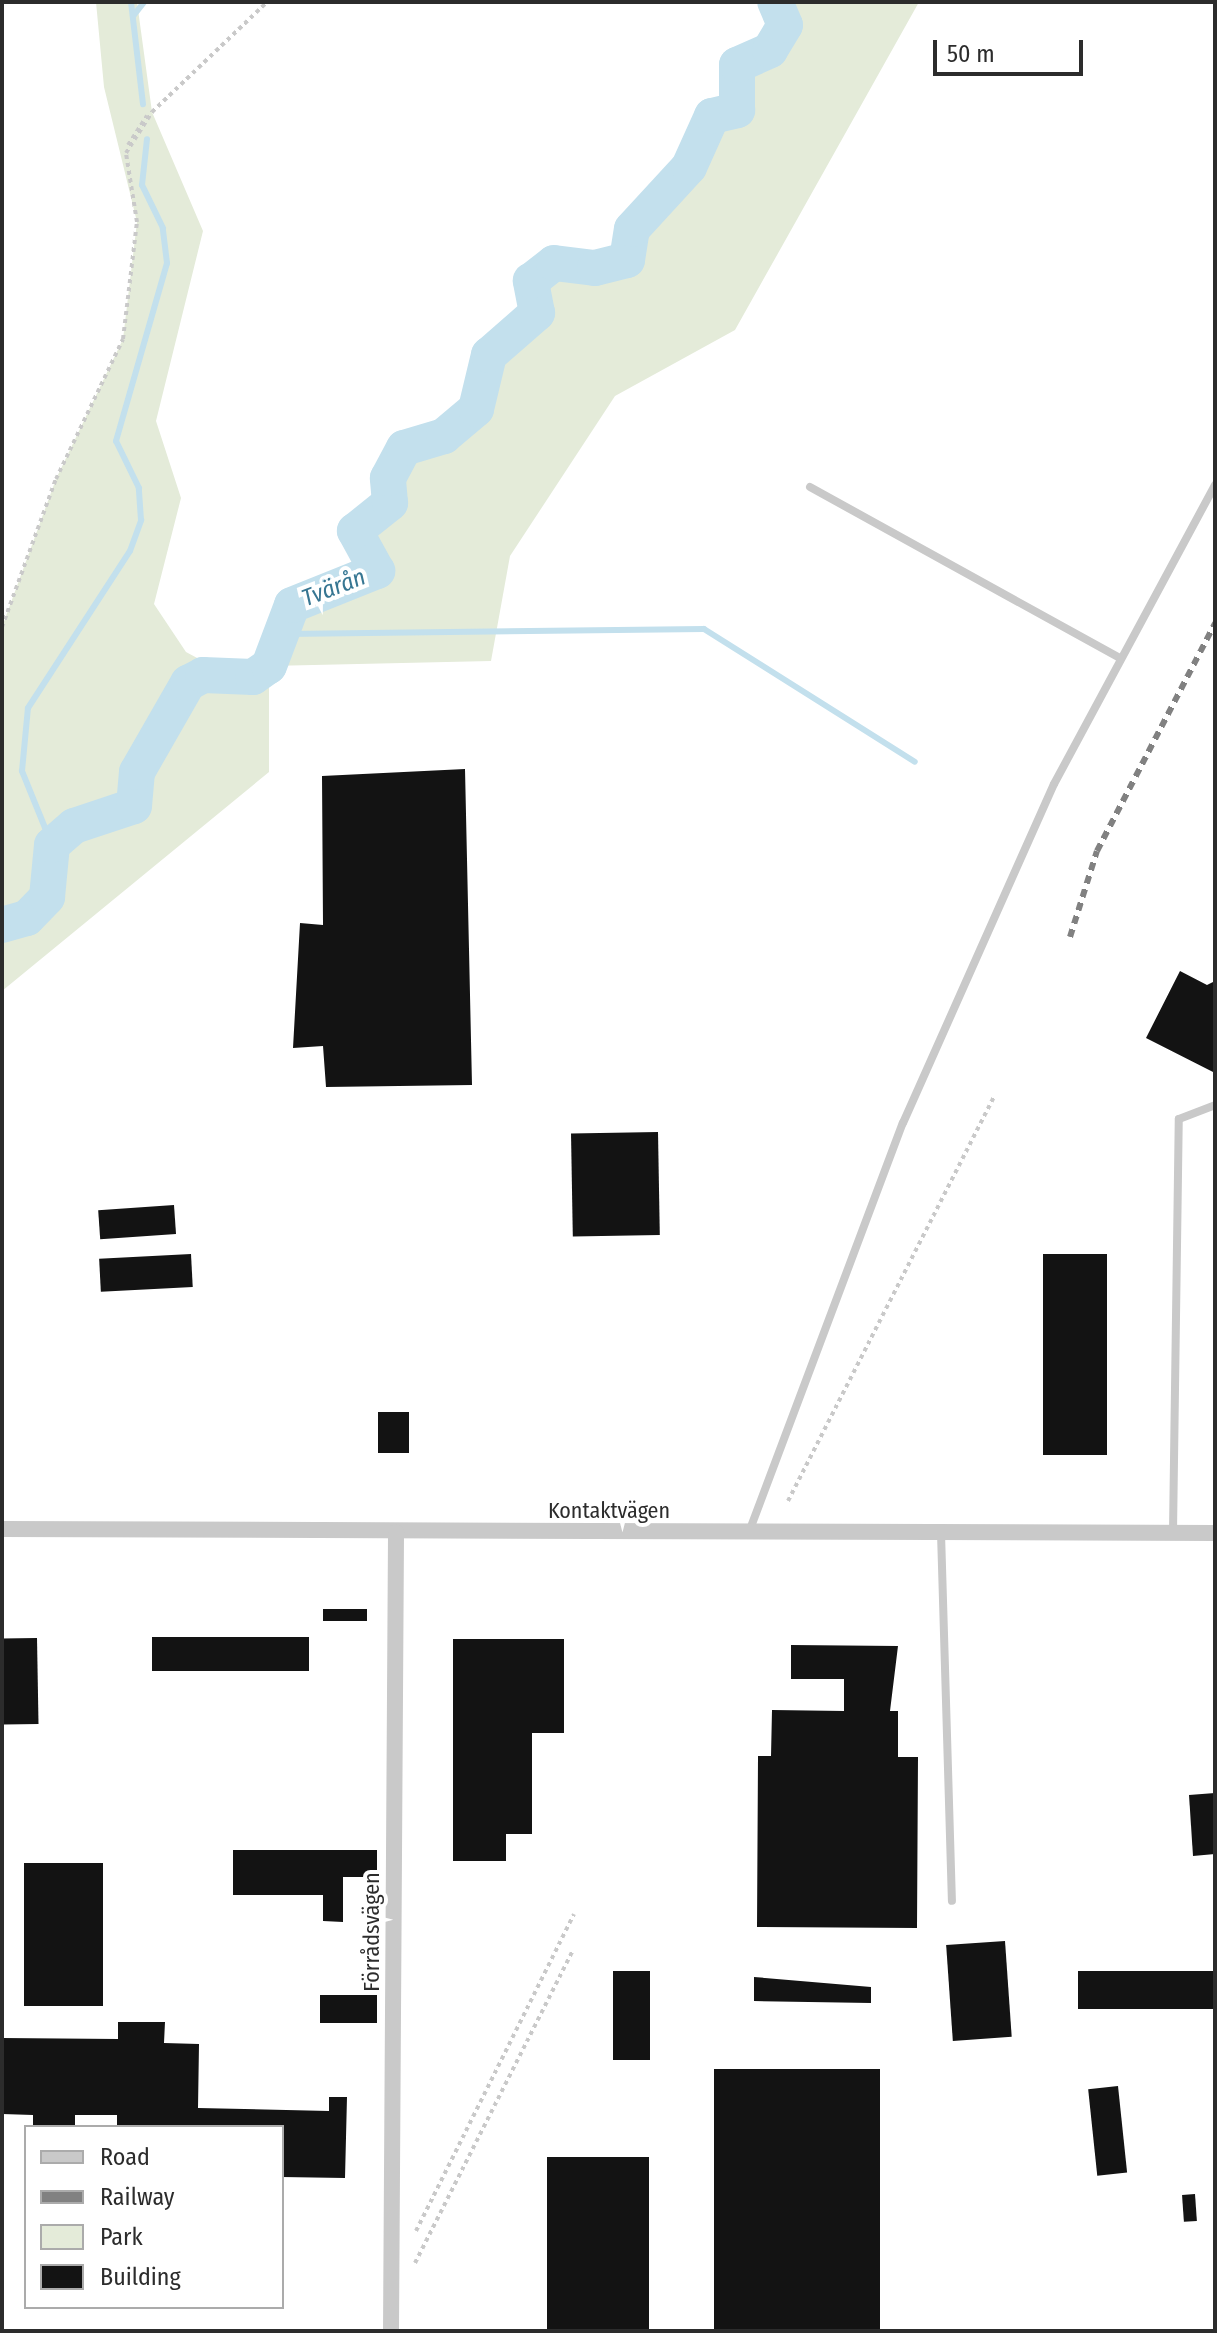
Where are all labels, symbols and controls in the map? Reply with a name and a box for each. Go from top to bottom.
scale bar [937,24,1087,74]
text: 50 m [947,40,995,68]
water label: Tvärån [298,563,370,613]
street label: Kontaktvägen [548,1498,670,1524]
street label: Förrådsvägen [359,1872,385,1992]
legend [24,2125,284,2309]
text: Road [100,2143,150,2171]
text: Railway [100,2183,175,2211]
text: Park [100,2223,143,2251]
text: Building [100,2263,181,2291]

